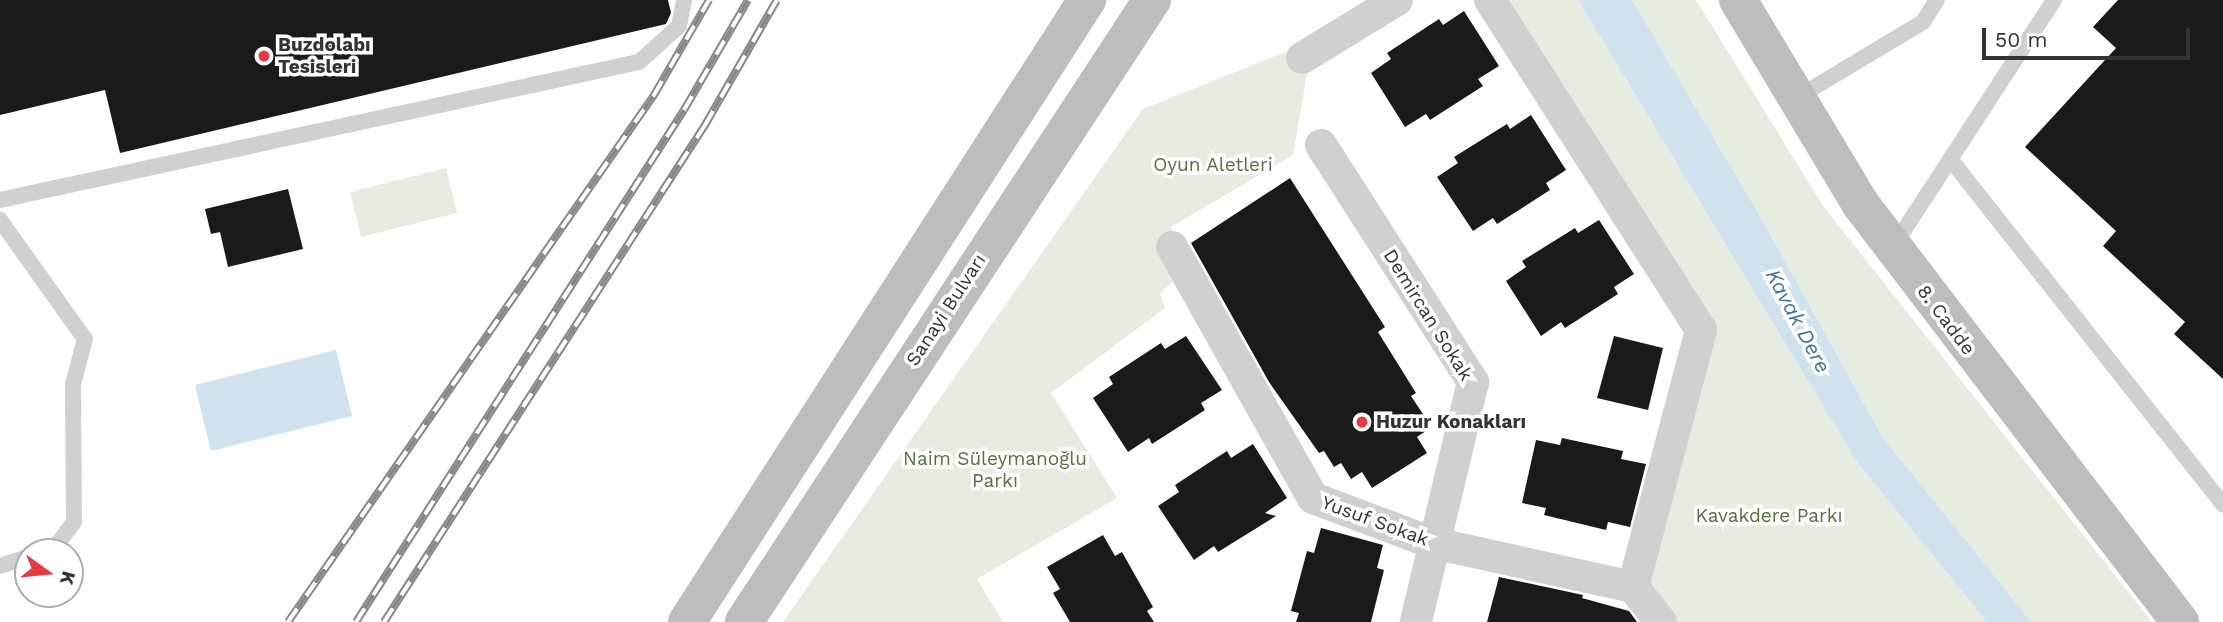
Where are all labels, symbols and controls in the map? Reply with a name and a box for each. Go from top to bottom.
scale bar [1985,14,2193,58]
text: 50 m [1995,27,2047,52]
place label: Buzdolabı Tesisleri [278,34,371,78]
marker: Buzdolabı Tesisleri [256,48,272,64]
park label: Oyun Aletleri [1153,154,1273,176]
street label: Demircan Sokak [1378,245,1478,385]
street label: Sanayi Bulvarı [901,250,991,370]
water label: Kavak Dere [1760,265,1836,377]
street label: 8. Cadde [1912,280,1980,360]
place label: Huzur Konakları [1376,411,1526,433]
marker: Huzur Konakları [1354,414,1370,430]
park label: Naim Süleymanoğlu Parkı [903,448,1087,492]
street label: Yusuf Sokak [1318,491,1432,551]
park label: Kavakdere Parkı [1695,505,1843,527]
north arrow [14,538,84,608]
text: K [55,569,81,587]

